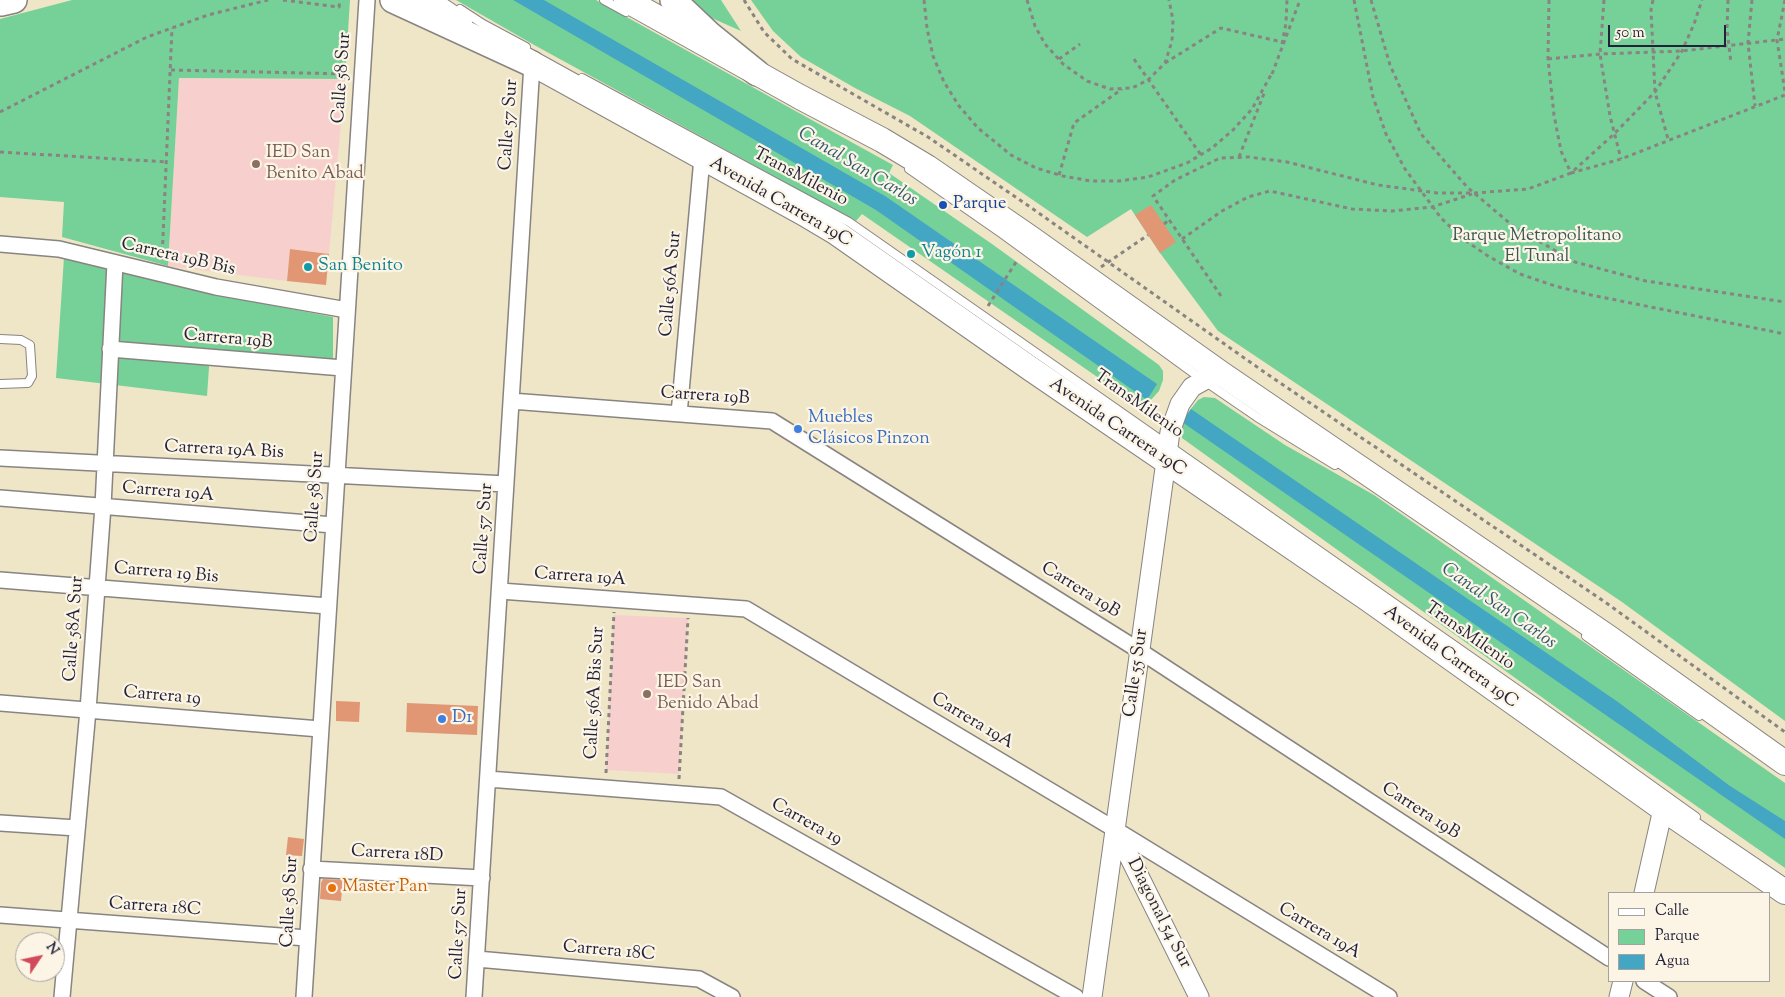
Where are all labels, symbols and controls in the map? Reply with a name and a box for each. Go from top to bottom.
scale bar [1610,15,1728,47]
text: 50 m [1616,23,1645,44]
street label: Calle 58 Sur [329,32,357,124]
street label: Calle 57 Sur [496,79,524,171]
water label: Canal San Carlos [793,123,921,213]
place label: IED San Benito Abad [266,143,364,186]
street label: TransMilenio [749,144,851,212]
street label: Avenida Carrera 19C [705,153,855,253]
marker: IED San Benito Abad [250,158,262,170]
place label: Parque [953,194,1006,216]
marker: Parque [937,199,949,211]
park label: Parque Metropolitano El Tunal [1453,226,1621,268]
street label: Calle 56A Sur [657,230,687,338]
street label: Carrera 19B Bis [119,234,237,282]
place label: Vagón 1 [921,243,982,265]
marker: Vagón 1 [905,248,917,260]
place label: San Benito [318,256,403,278]
marker: San Benito [302,261,314,273]
street label: Carrera 19B [183,325,273,355]
street label: TransMilenio [1089,366,1187,444]
street label: Avenida Carrera 19C [1044,374,1190,482]
street label: Carrera 19B [660,383,750,411]
place label: Muebles Clásicos Pinzon [808,408,930,450]
marker: Muebles Clásicos Pinzon [792,423,804,435]
street label: Carrera 19A Bis [164,437,284,465]
street label: Calle 58 Sur [302,451,330,543]
street label: Carrera 19A [121,478,215,508]
street label: Calle 57 Sur [471,483,499,575]
street label: Carrera 19B [1036,558,1124,624]
street label: Carrera 19 Bis [113,559,219,589]
water label: Canal San Carlos [1436,559,1560,655]
street label: Carrera 19A [533,564,627,592]
street label: Calle 58A Sur [61,575,89,683]
street label: TransMilenio [1420,598,1518,676]
street label: Avenida Carrera 19C [1378,602,1522,714]
street label: Calle 56A Bis Sur [582,626,610,760]
street label: Calle 55 Sur [1120,628,1154,718]
place label: IED San Benido Abad [657,673,759,716]
street label: Carrera 19 [122,683,202,711]
marker: IED San Benido Abad [641,688,653,700]
street label: Carrera 19A [927,689,1017,755]
place label: D1 [452,708,472,730]
marker: D1 [436,713,448,725]
street label: Carrera 19B [1377,779,1463,845]
street label: Carrera 19 [767,795,845,851]
street label: Carrera 18D [350,842,444,868]
street label: Diagonal 54 Sur [1121,855,1195,973]
street label: Calle 58 Sur [278,856,304,948]
place label: Master Pan [342,877,428,899]
marker: Master Pan [326,882,338,894]
street label: Calle 57 Sur [447,888,473,980]
legend [1608,892,1770,982]
street label: Carrera 18C [108,894,202,922]
street label: Carrera 19A [1274,899,1364,965]
text: Calle [1655,901,1689,922]
text: Parque [1655,926,1699,947]
north arrow [15,932,65,982]
street label: Carrera 18C [562,937,656,967]
text: N [40,939,63,959]
text: Agua [1655,951,1690,972]

